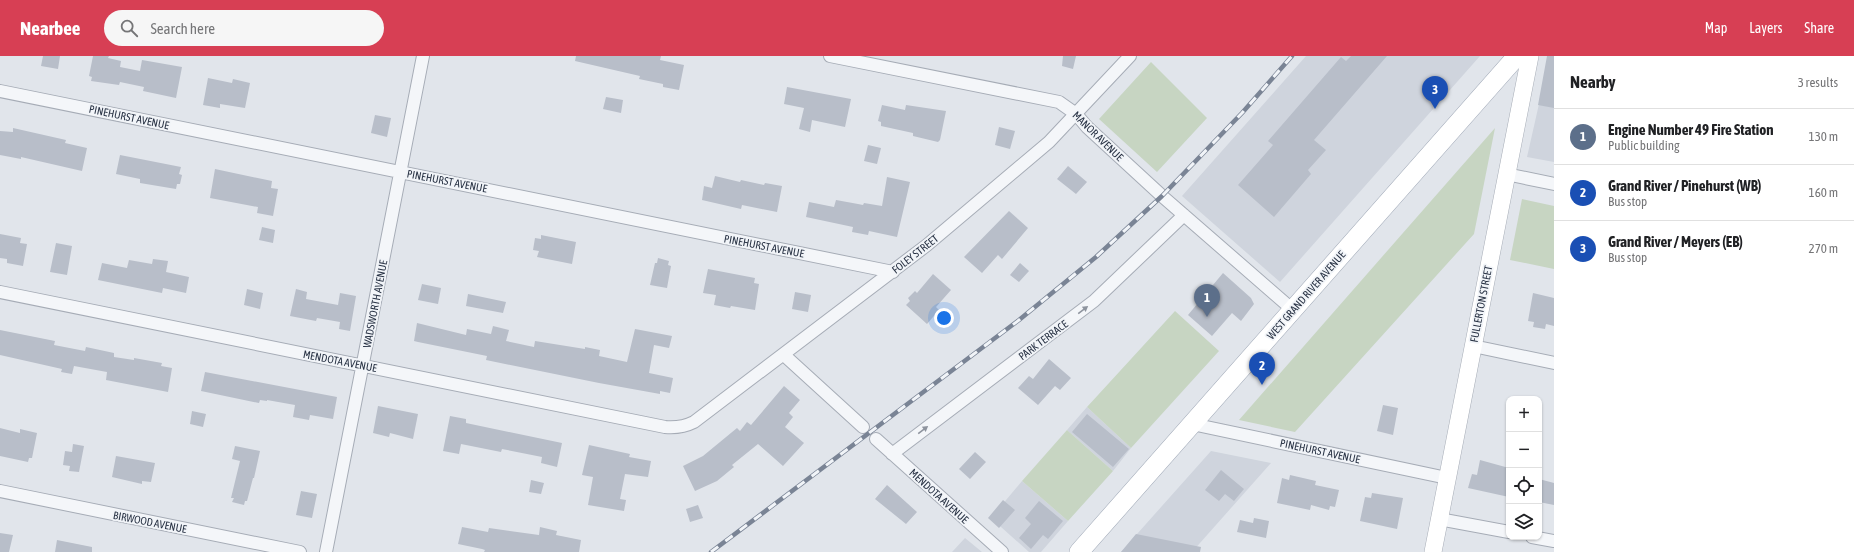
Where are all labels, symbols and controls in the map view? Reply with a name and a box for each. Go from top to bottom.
search box [104,10,384,46]
text: Nearbee [20,17,80,39]
icon: search [118,17,140,39]
text: Search here [150,20,215,37]
text: Map [1705,20,1727,36]
text: Layers [1749,20,1782,36]
text: Share [1804,20,1834,36]
text: Nearby [1570,72,1616,92]
text: 3 results [1798,75,1838,90]
pin: 3 [1422,76,1448,109]
street label: PINEHURST AVENUE [88,103,170,131]
street label: MANOR AVENUE [1070,109,1126,163]
text: Engine Number 49 Fire Station [1608,121,1774,138]
text: 1 [1580,129,1586,144]
text: 130 m [1809,129,1838,144]
text: Public building [1608,138,1680,153]
street label: PINEHURST AVENUE [406,167,489,195]
text: Grand River / Pinehurst (WB) [1608,177,1761,194]
text: 2 [1580,185,1586,200]
text: 160 m [1809,185,1838,200]
text: Bus stop [1608,194,1647,209]
street label: PINEHURST AVENUE [723,232,806,260]
street label: FOLEY STREET [889,232,941,276]
text: Grand River / Meyers (EB) [1608,233,1743,250]
text: 3 [1580,241,1586,256]
text: 270 m [1809,241,1838,256]
street label: WEST GRAND RIVER AVENUE [1264,248,1348,342]
text: Bus stop [1608,250,1647,265]
street label: WADSWORTH AVENUE [361,259,389,349]
street label: FULLERTON STREET [1468,265,1494,343]
pin: 1 [1194,284,1220,317]
one-way arrow [1077,306,1088,314]
your location [934,308,954,328]
street label: PARK TERRACE [1016,317,1070,362]
street label: MENDOTA AVENUE [302,348,378,374]
pin: 2 [1249,352,1275,385]
map controls [1506,396,1542,540]
button: + [1506,396,1542,432]
one-way arrow [918,426,929,435]
button: − [1506,432,1542,468]
street label: PINEHURST AVENUE [1279,437,1361,465]
street label: MENDOTA AVENUE [907,466,971,526]
button: locate [1506,468,1542,504]
button: layers [1506,504,1542,540]
street label: BIRWOOD AVENUE [112,509,188,535]

